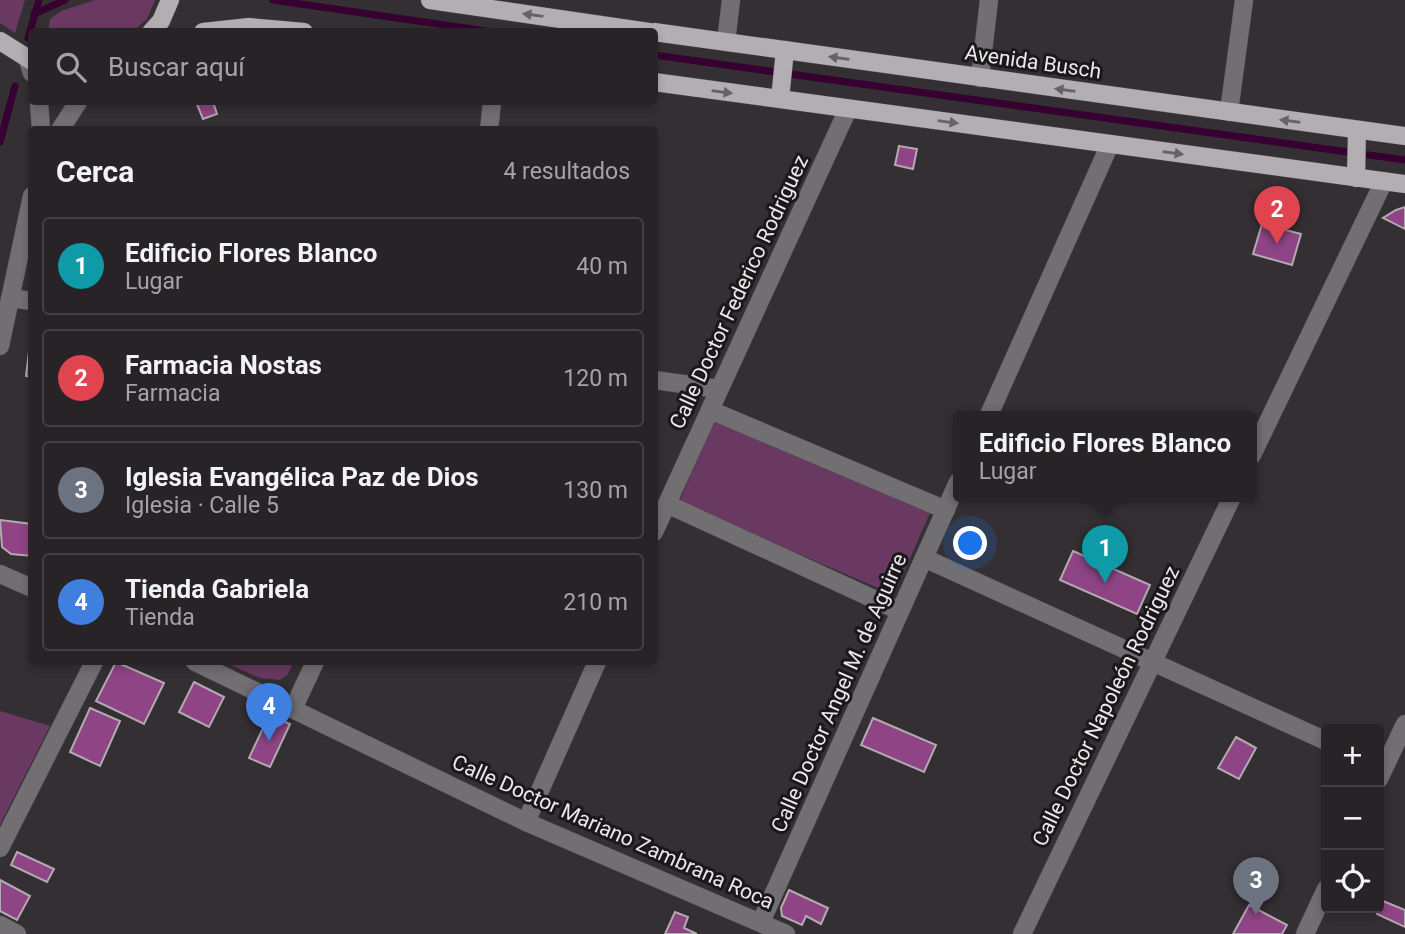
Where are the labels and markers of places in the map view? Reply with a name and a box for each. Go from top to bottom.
pin: 2 [1254,186,1300,244]
pin: 1 [1082,525,1128,583]
pin: 4 [246,683,292,741]
pin: 3 [1233,857,1279,915]

